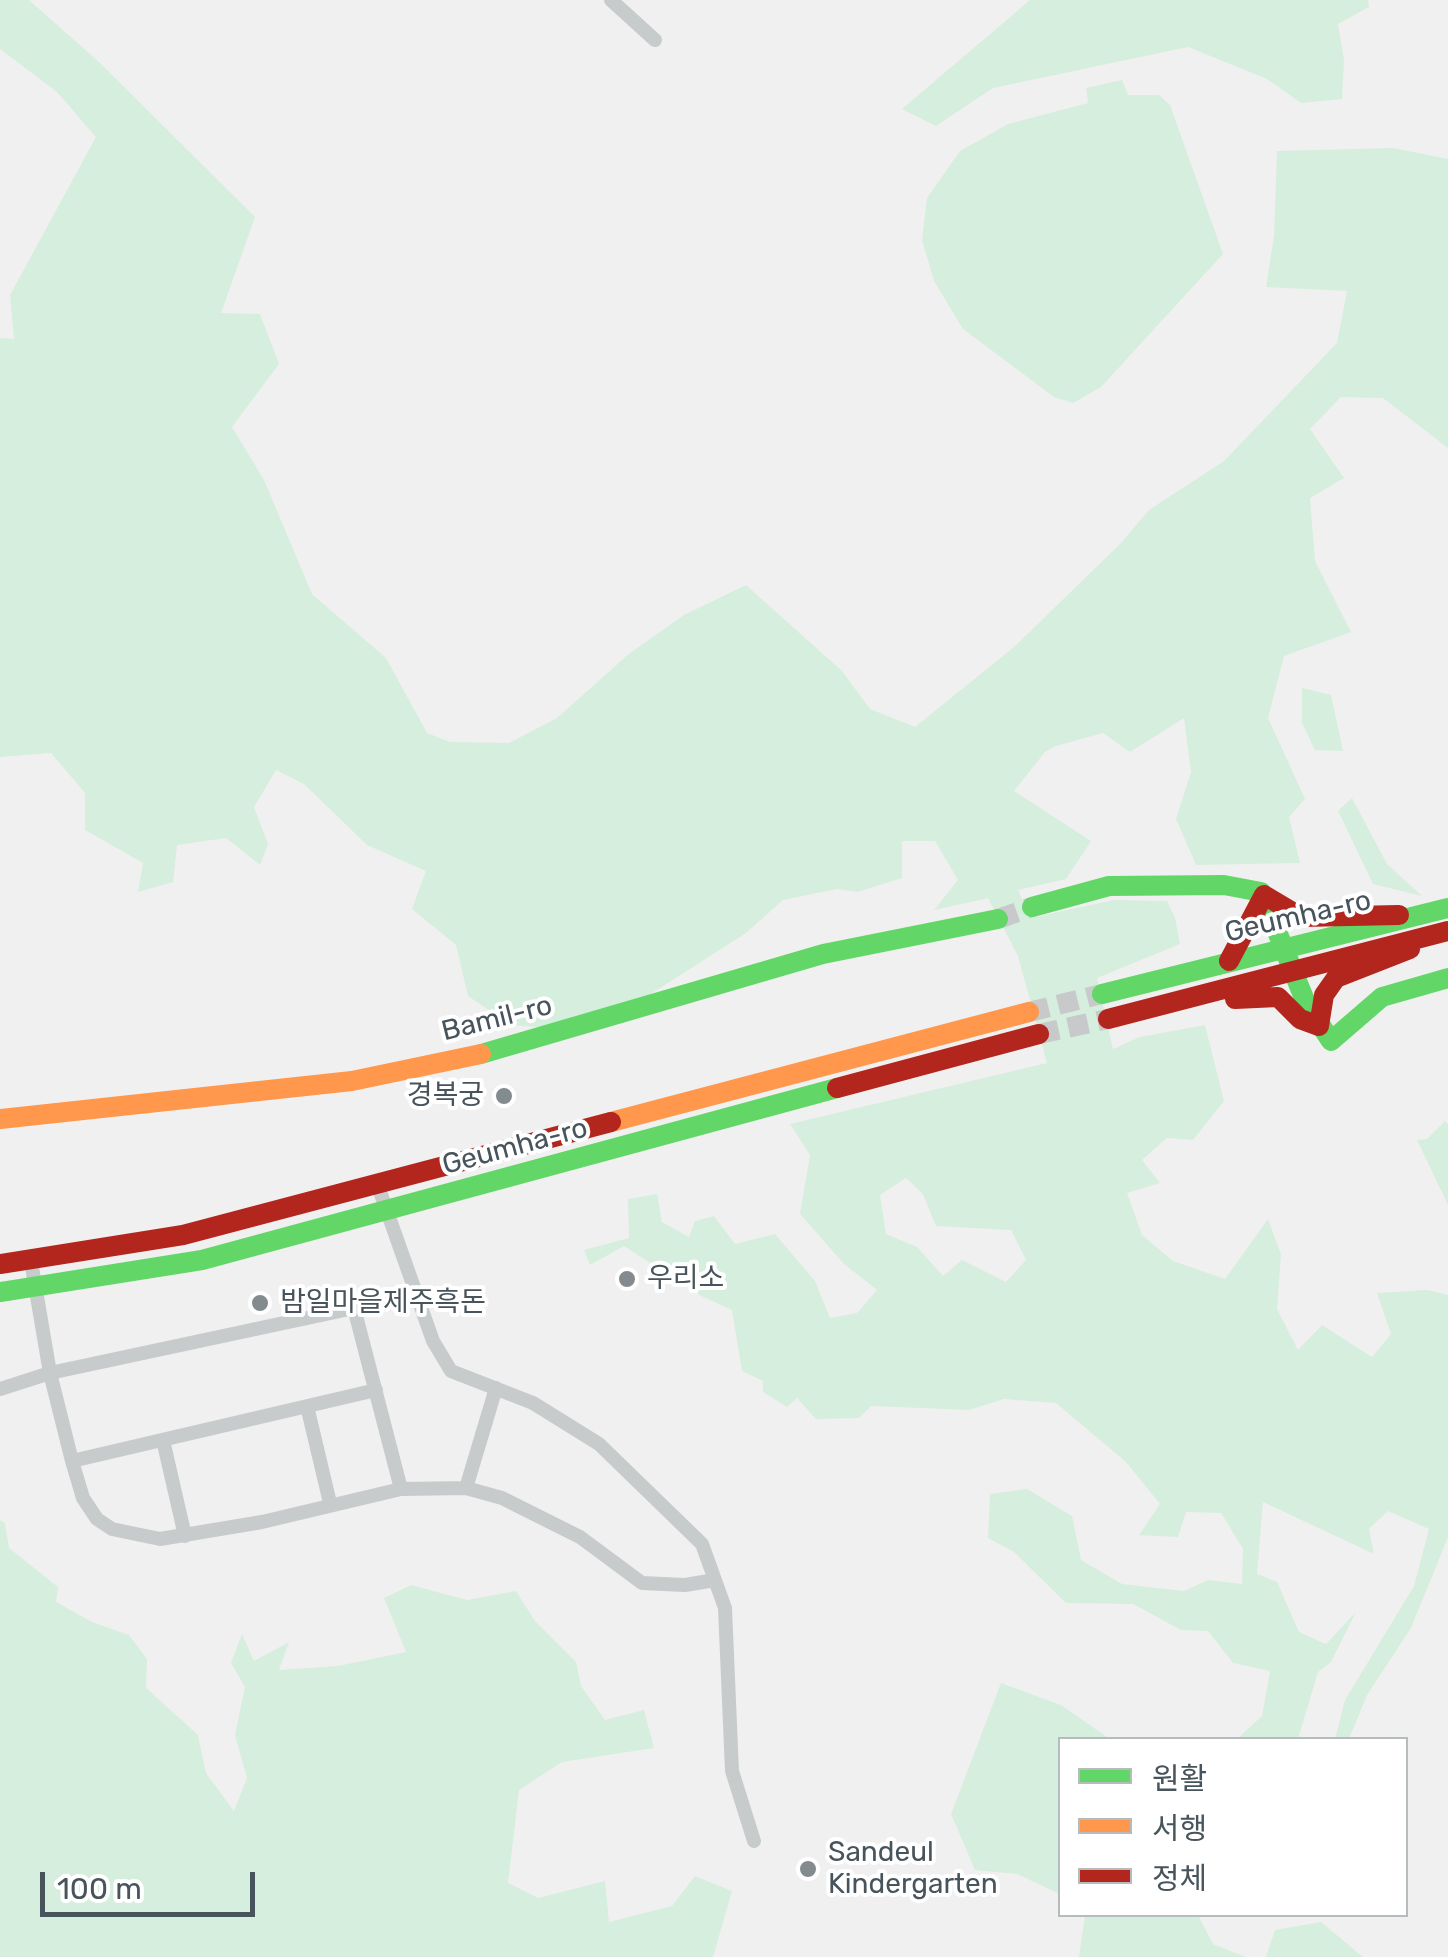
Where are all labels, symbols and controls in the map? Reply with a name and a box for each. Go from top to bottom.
street label: Geumha-ro [1222,884,1374,950]
street label: Bamil-ro [438,989,556,1049]
place label: 경복궁 [407,1079,484,1113]
marker: 경복궁 [493,1085,515,1107]
street label: Geumha-ro [439,1111,591,1183]
place label: 우리소 [647,1262,724,1296]
marker: 우리소 [616,1268,638,1290]
place label: 밤일마을제주흑돈 [280,1286,486,1320]
marker: 밤일마을제주흑돈 [249,1292,271,1314]
legend [1058,1737,1408,1917]
text: 원활 [1152,1761,1207,1797]
text: 서행 [1152,1811,1207,1847]
place label: Sandeul Kindergarten [828,1836,998,1902]
scale bar [45,1852,260,1914]
marker: Sandeul Kindergarten [797,1858,819,1880]
text: 정체 [1152,1861,1207,1897]
text: 100 m [57,1871,142,1907]

